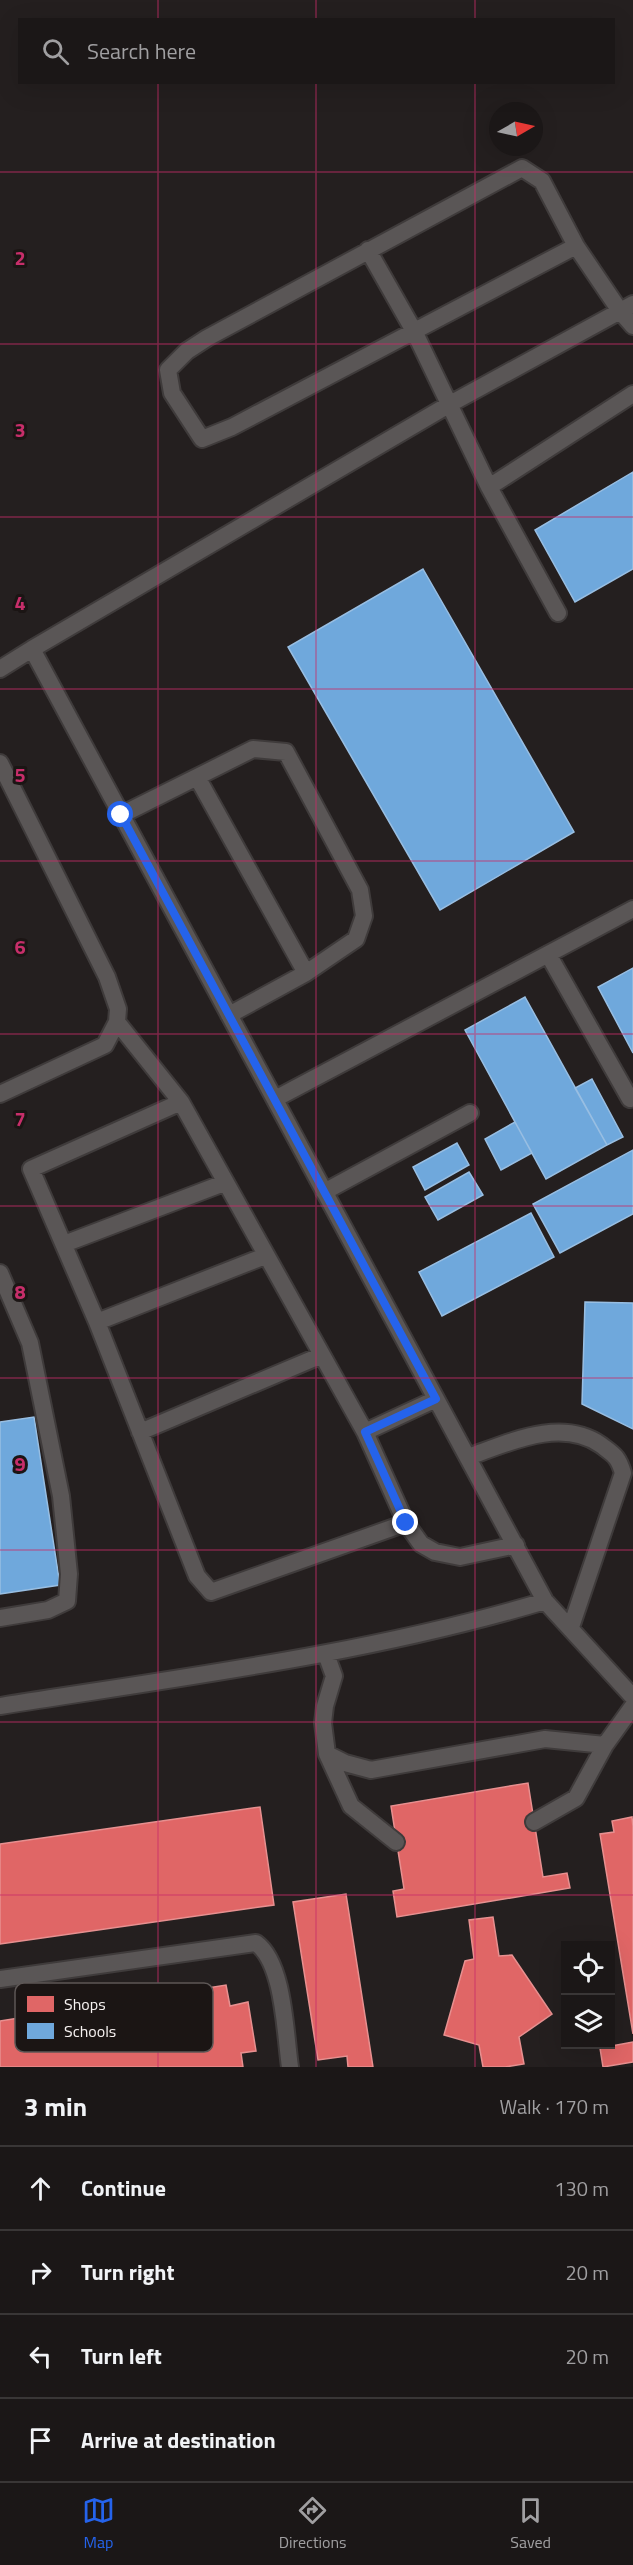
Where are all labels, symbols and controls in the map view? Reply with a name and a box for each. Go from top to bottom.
search box [18,18,615,84]
text: Search here [87,34,196,68]
icon: search [39,35,72,68]
north arrow [489,102,543,156]
text: 2 [14,242,26,273]
text: 3 [14,414,26,445]
text: 4 [14,587,26,618]
text: 5 [14,759,26,790]
route start [107,801,133,827]
text: 6 [14,931,26,962]
text: 7 [14,1103,26,1134]
text: 8 [14,1276,26,1307]
text: 9 [14,1448,26,1479]
route end [392,1509,418,1535]
map controls [561,1941,615,2049]
button: locate [561,1941,615,1995]
legend [15,1983,213,2052]
text: Shops [64,1992,106,2016]
button: layers [561,1995,615,2049]
text: Schools [64,2019,116,2043]
text: 3 min [24,2087,87,2126]
text: Walk · 170 m [500,2091,609,2122]
text: Continue [81,2171,166,2205]
icon: ahead [24,2172,57,2205]
text: 130 m [554,2173,609,2204]
text: Turn right [81,2255,175,2289]
icon: right [24,2256,57,2289]
text: 20 m [565,2257,609,2288]
text: Turn left [81,2339,162,2373]
icon: left [24,2340,57,2373]
text: 20 m [565,2341,609,2372]
text: Arrive at destination [81,2423,276,2457]
icon: arrive [24,2424,57,2457]
tab: Map [82,2494,115,2554]
tab: Directions [279,2494,347,2554]
tab: Saved [510,2494,551,2554]

